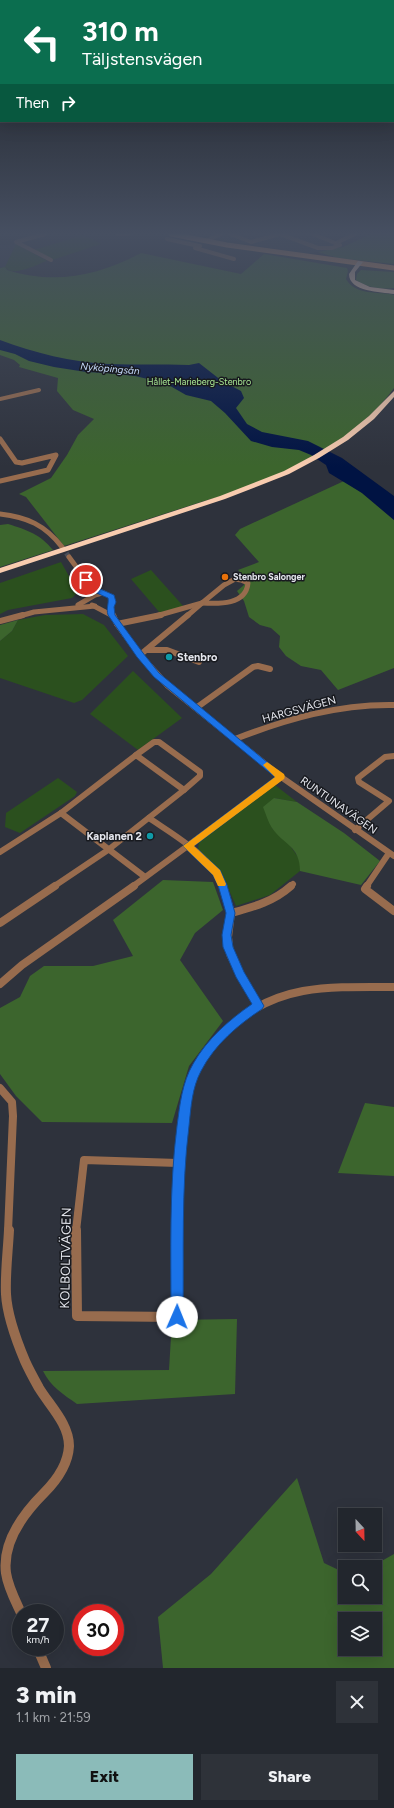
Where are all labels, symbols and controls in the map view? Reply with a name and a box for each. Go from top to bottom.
text: 310 m [82,14,159,48]
icon: left [16,16,68,68]
text: Täljstensvägen [82,48,202,70]
icon: right [57,92,79,114]
text: Then [16,94,49,112]
water label: Nyköpingsån [80,359,141,378]
park label: Hållet-Marieberg-Stenbro [147,376,251,387]
pin [69,563,103,597]
icon: arrive [75,569,97,591]
place label: Stenbro Salonger [233,571,305,582]
marker: Stenbro Salonger [220,572,230,582]
place label: Stenbro [177,651,218,664]
marker: Stenbro [164,652,174,662]
street label: HARGSVÄGEN [261,693,338,726]
street label: RUNTUNAVÄGEN [298,774,380,837]
place label: Kaplanen 2 [86,830,142,843]
marker: Kaplanen 2 [145,831,155,841]
street label: KOLBOLTVÄGEN [56,1207,74,1309]
position arrow [156,1296,198,1338]
north arrow [338,1508,382,1552]
map controls [338,1508,382,1656]
button: search [338,1560,382,1604]
speed limit sign: 30 [72,1604,124,1656]
button: layers [338,1612,382,1656]
text: 27 [27,1613,49,1637]
text: km/h [27,1633,49,1646]
text: 3 min [16,1680,77,1709]
button: close [336,1681,378,1723]
text: 1.1 km · 21:59 [16,1710,91,1725]
button: Exit [16,1754,193,1800]
button: Share [201,1754,378,1800]

